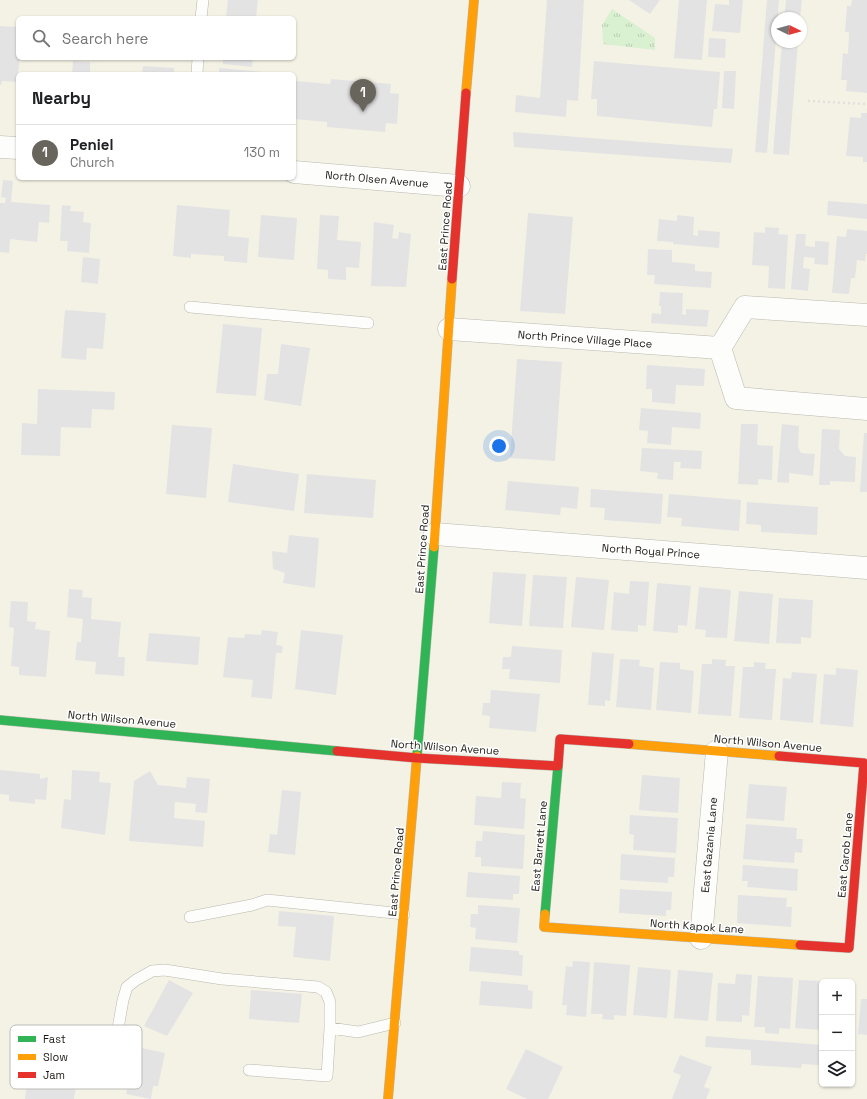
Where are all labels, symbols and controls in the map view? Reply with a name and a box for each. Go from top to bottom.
north arrow [771,12,807,48]
search box [16,16,296,60]
icon: search [30,27,52,49]
text: Search here [62,29,148,48]
pin: 1 [350,79,376,112]
text: Nearby [32,87,91,109]
text: Peniel [70,135,113,154]
text: 1 [42,144,48,161]
text: 130 m [244,144,280,161]
text: Church [70,154,115,171]
street label: North Olsen Avenue [325,168,429,190]
street label: East Prince Road [435,181,455,271]
street label: North Prince Village Place [517,327,653,351]
your location [489,436,509,456]
street label: East Prince Road [412,504,432,594]
street label: North Royal Prince [601,541,701,561]
street label: North Wilson Avenue [67,707,177,731]
street label: North Wilson Avenue [713,731,823,755]
street label: North Wilson Avenue [390,736,500,758]
street label: East Gazania Lane [698,797,720,893]
street label: East Barrett Lane [528,800,550,892]
street label: East Carob Lane [834,812,856,898]
street label: East Prince Road [385,827,407,917]
street label: North Kapok Lane [650,916,744,936]
map controls [819,979,855,1087]
button: + [819,979,855,1015]
button: − [819,1015,855,1051]
legend [10,1025,142,1089]
text: Fast [43,1032,66,1046]
text: Slow [43,1050,68,1064]
button: layers [819,1051,855,1087]
text: Jam [43,1068,65,1082]

